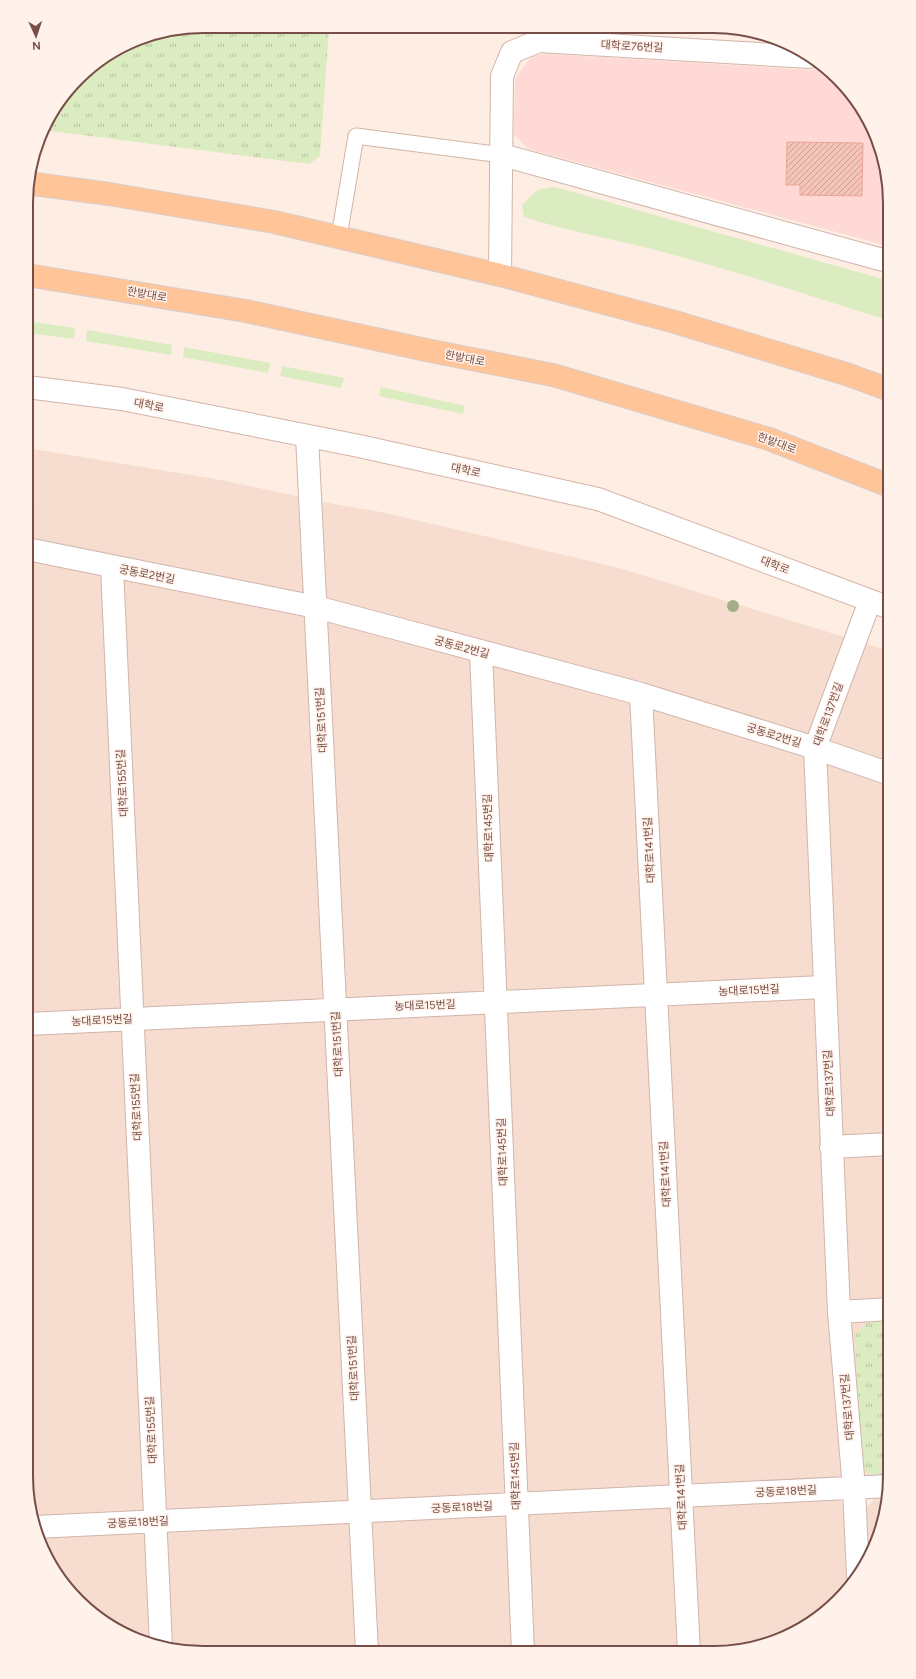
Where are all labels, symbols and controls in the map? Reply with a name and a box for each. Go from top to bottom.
north arrow [16,16,56,56]
street label: 대학로76번길 [600,38,664,55]
text: N [32,39,41,52]
street label: 한밭대로 [126,285,168,304]
street label: 한밭대로 [444,348,486,369]
street label: 대학로 [133,396,165,415]
street label: 한밭대로 [756,430,798,457]
street label: 대학로 [450,461,482,480]
street label: 대학로 [758,554,791,577]
street label: 궁동로2번길 [118,563,176,586]
street label: 궁동로2번길 [433,634,491,661]
street label: 대학로137번길 [811,680,846,748]
street label: 대학로151번길 [313,687,330,753]
street label: 궁동로2번길 [745,721,803,750]
street label: 대학로155번길 [114,749,131,817]
street label: 대학로145번길 [481,794,496,862]
street label: 대학로141번길 [641,816,658,884]
street label: 농대로15번길 [718,982,780,999]
street label: 농대로15번길 [394,998,456,1013]
street label: 대학로151번길 [329,1011,346,1077]
street label: 농대로15번길 [71,1012,133,1029]
street label: 대학로137번길 [821,1049,838,1117]
street label: 대학로155번길 [128,1073,145,1141]
street label: 대학로145번길 [495,1118,510,1186]
street label: 대학로141번길 [657,1140,674,1208]
street label: 대학로151번길 [345,1335,362,1401]
street label: 대학로137번길 [838,1373,857,1441]
street label: 대학로155번길 [143,1396,160,1464]
street label: 대학로145번길 [508,1442,523,1510]
street label: 대학로141번길 [673,1463,690,1531]
street label: 궁동로18번길 [755,1483,817,1500]
street label: 궁동로18번길 [431,1499,493,1516]
street label: 궁동로18번길 [107,1514,169,1531]

